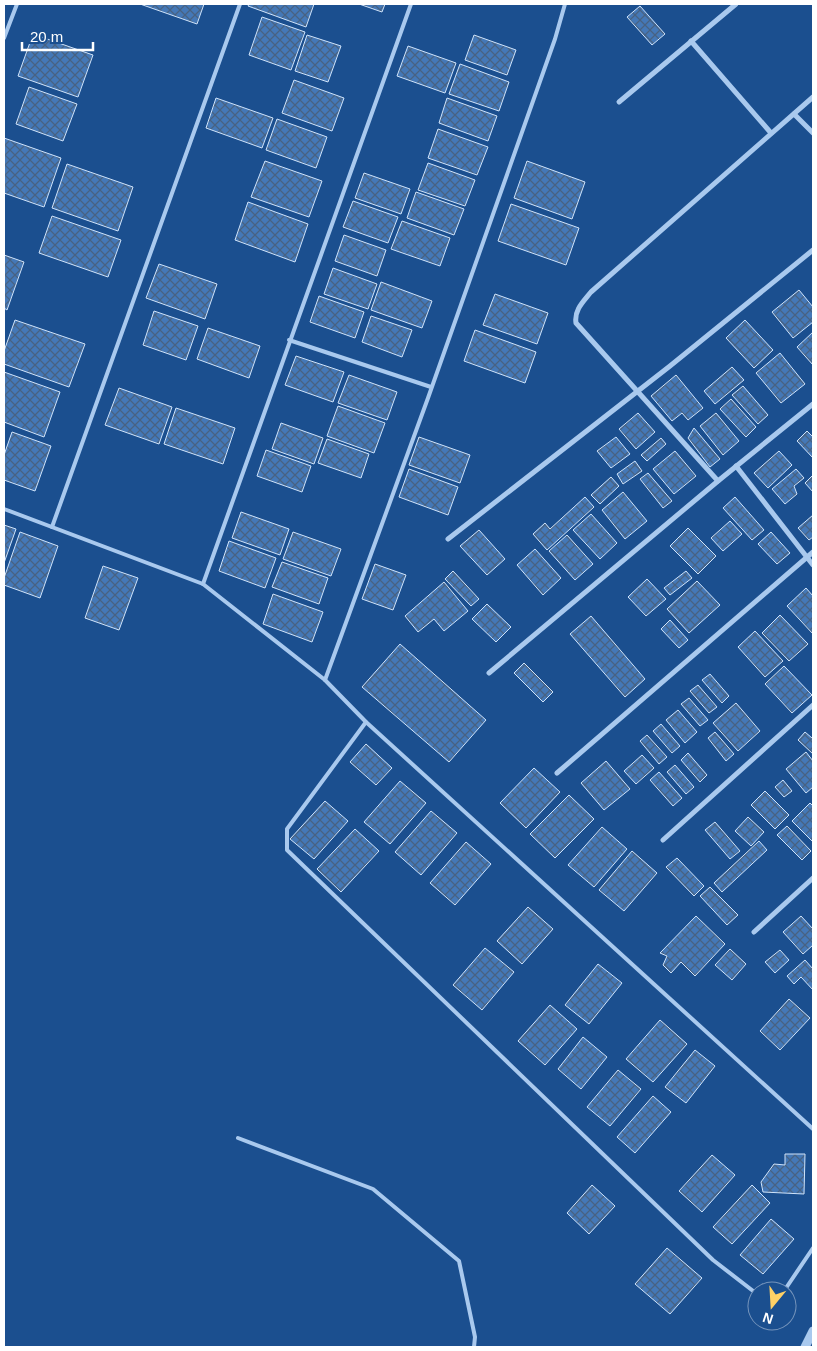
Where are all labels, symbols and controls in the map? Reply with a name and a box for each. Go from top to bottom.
scale bar [22,20,94,52]
text: 20 m [30,28,63,45]
north arrow [747,1281,797,1331]
text: N [761,1309,775,1328]

